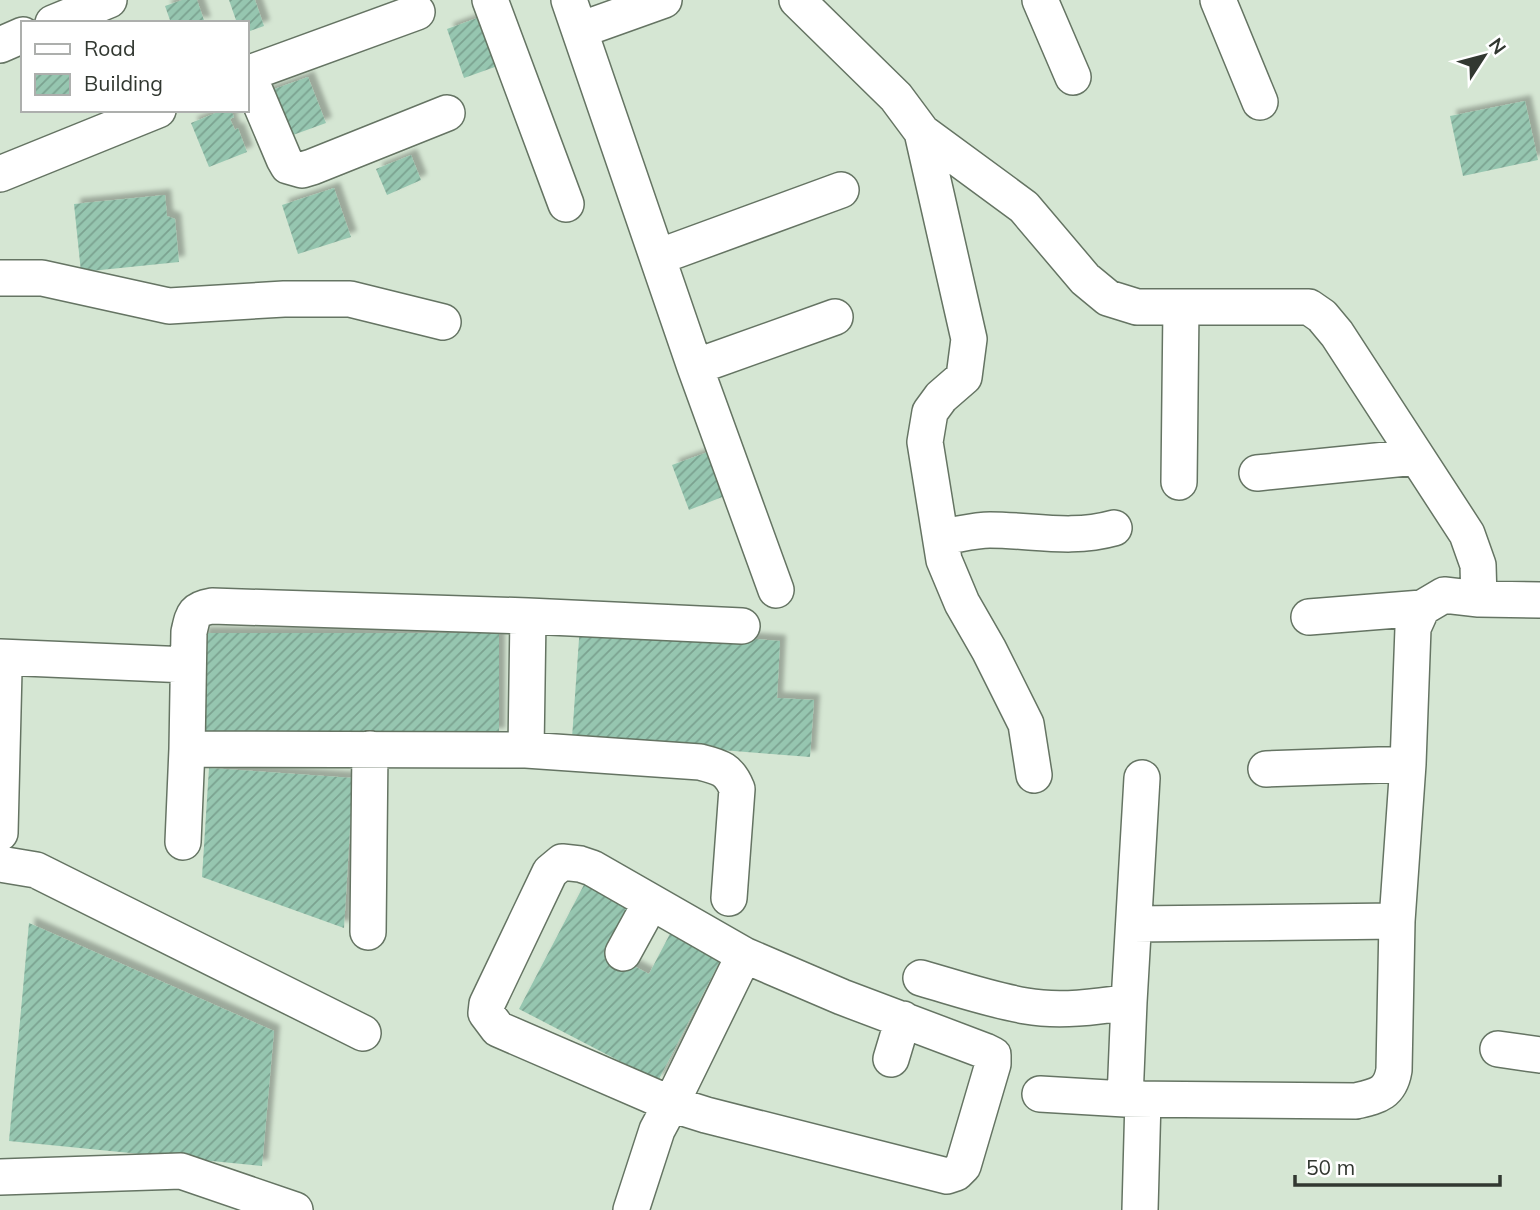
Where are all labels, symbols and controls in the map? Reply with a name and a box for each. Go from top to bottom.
legend [21,21,248,112]
north arrow [1449,21,1519,91]
text: N [1484,33,1512,59]
text: Road [84,35,135,61]
text: Building [84,70,163,96]
scale bar [1295,1144,1500,1188]
text: 50 m [1306,1154,1355,1180]

